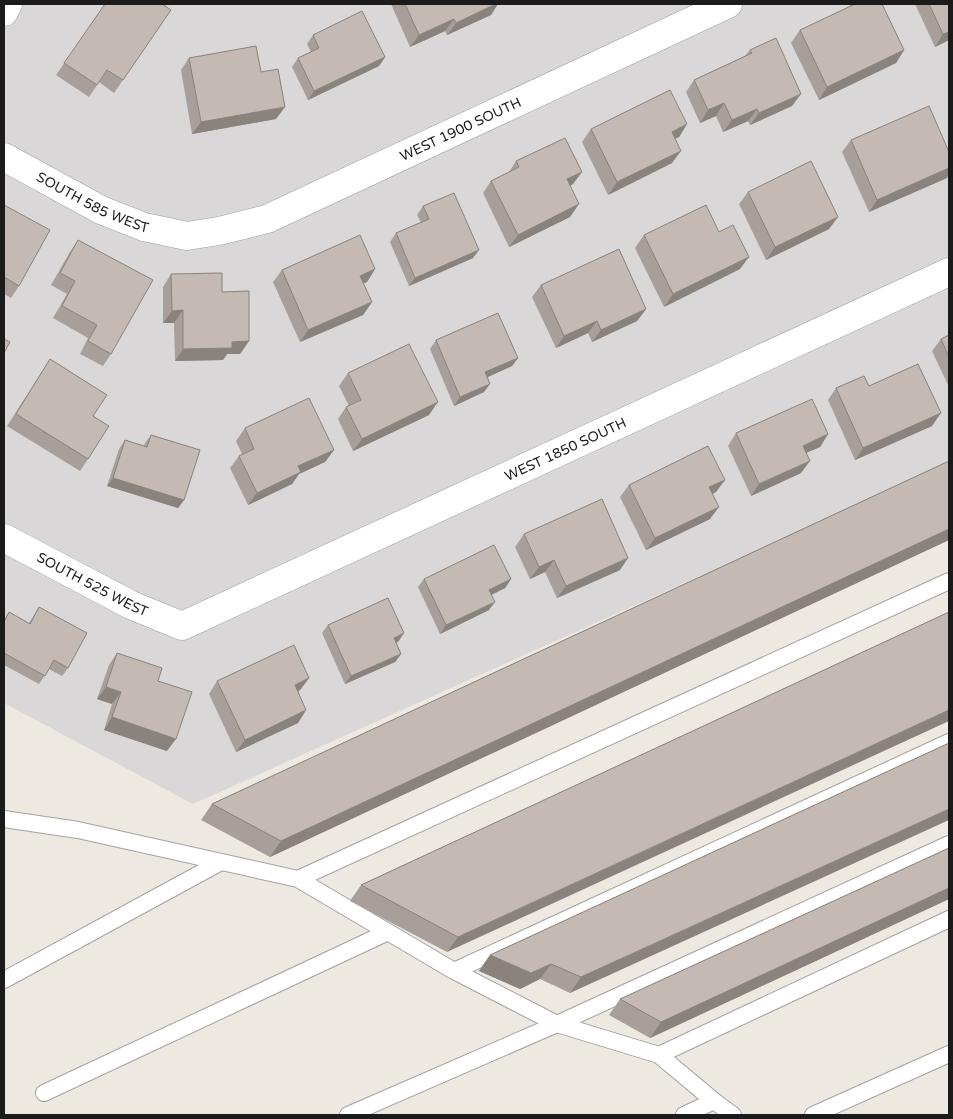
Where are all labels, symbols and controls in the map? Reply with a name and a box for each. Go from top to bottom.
street label: WEST 1900 SOUTH [397,93,524,164]
street label: SOUTH 585 WEST [34,168,151,236]
street label: WEST 1850 SOUTH [502,414,629,484]
street label: SOUTH 525 WEST [34,548,151,620]

